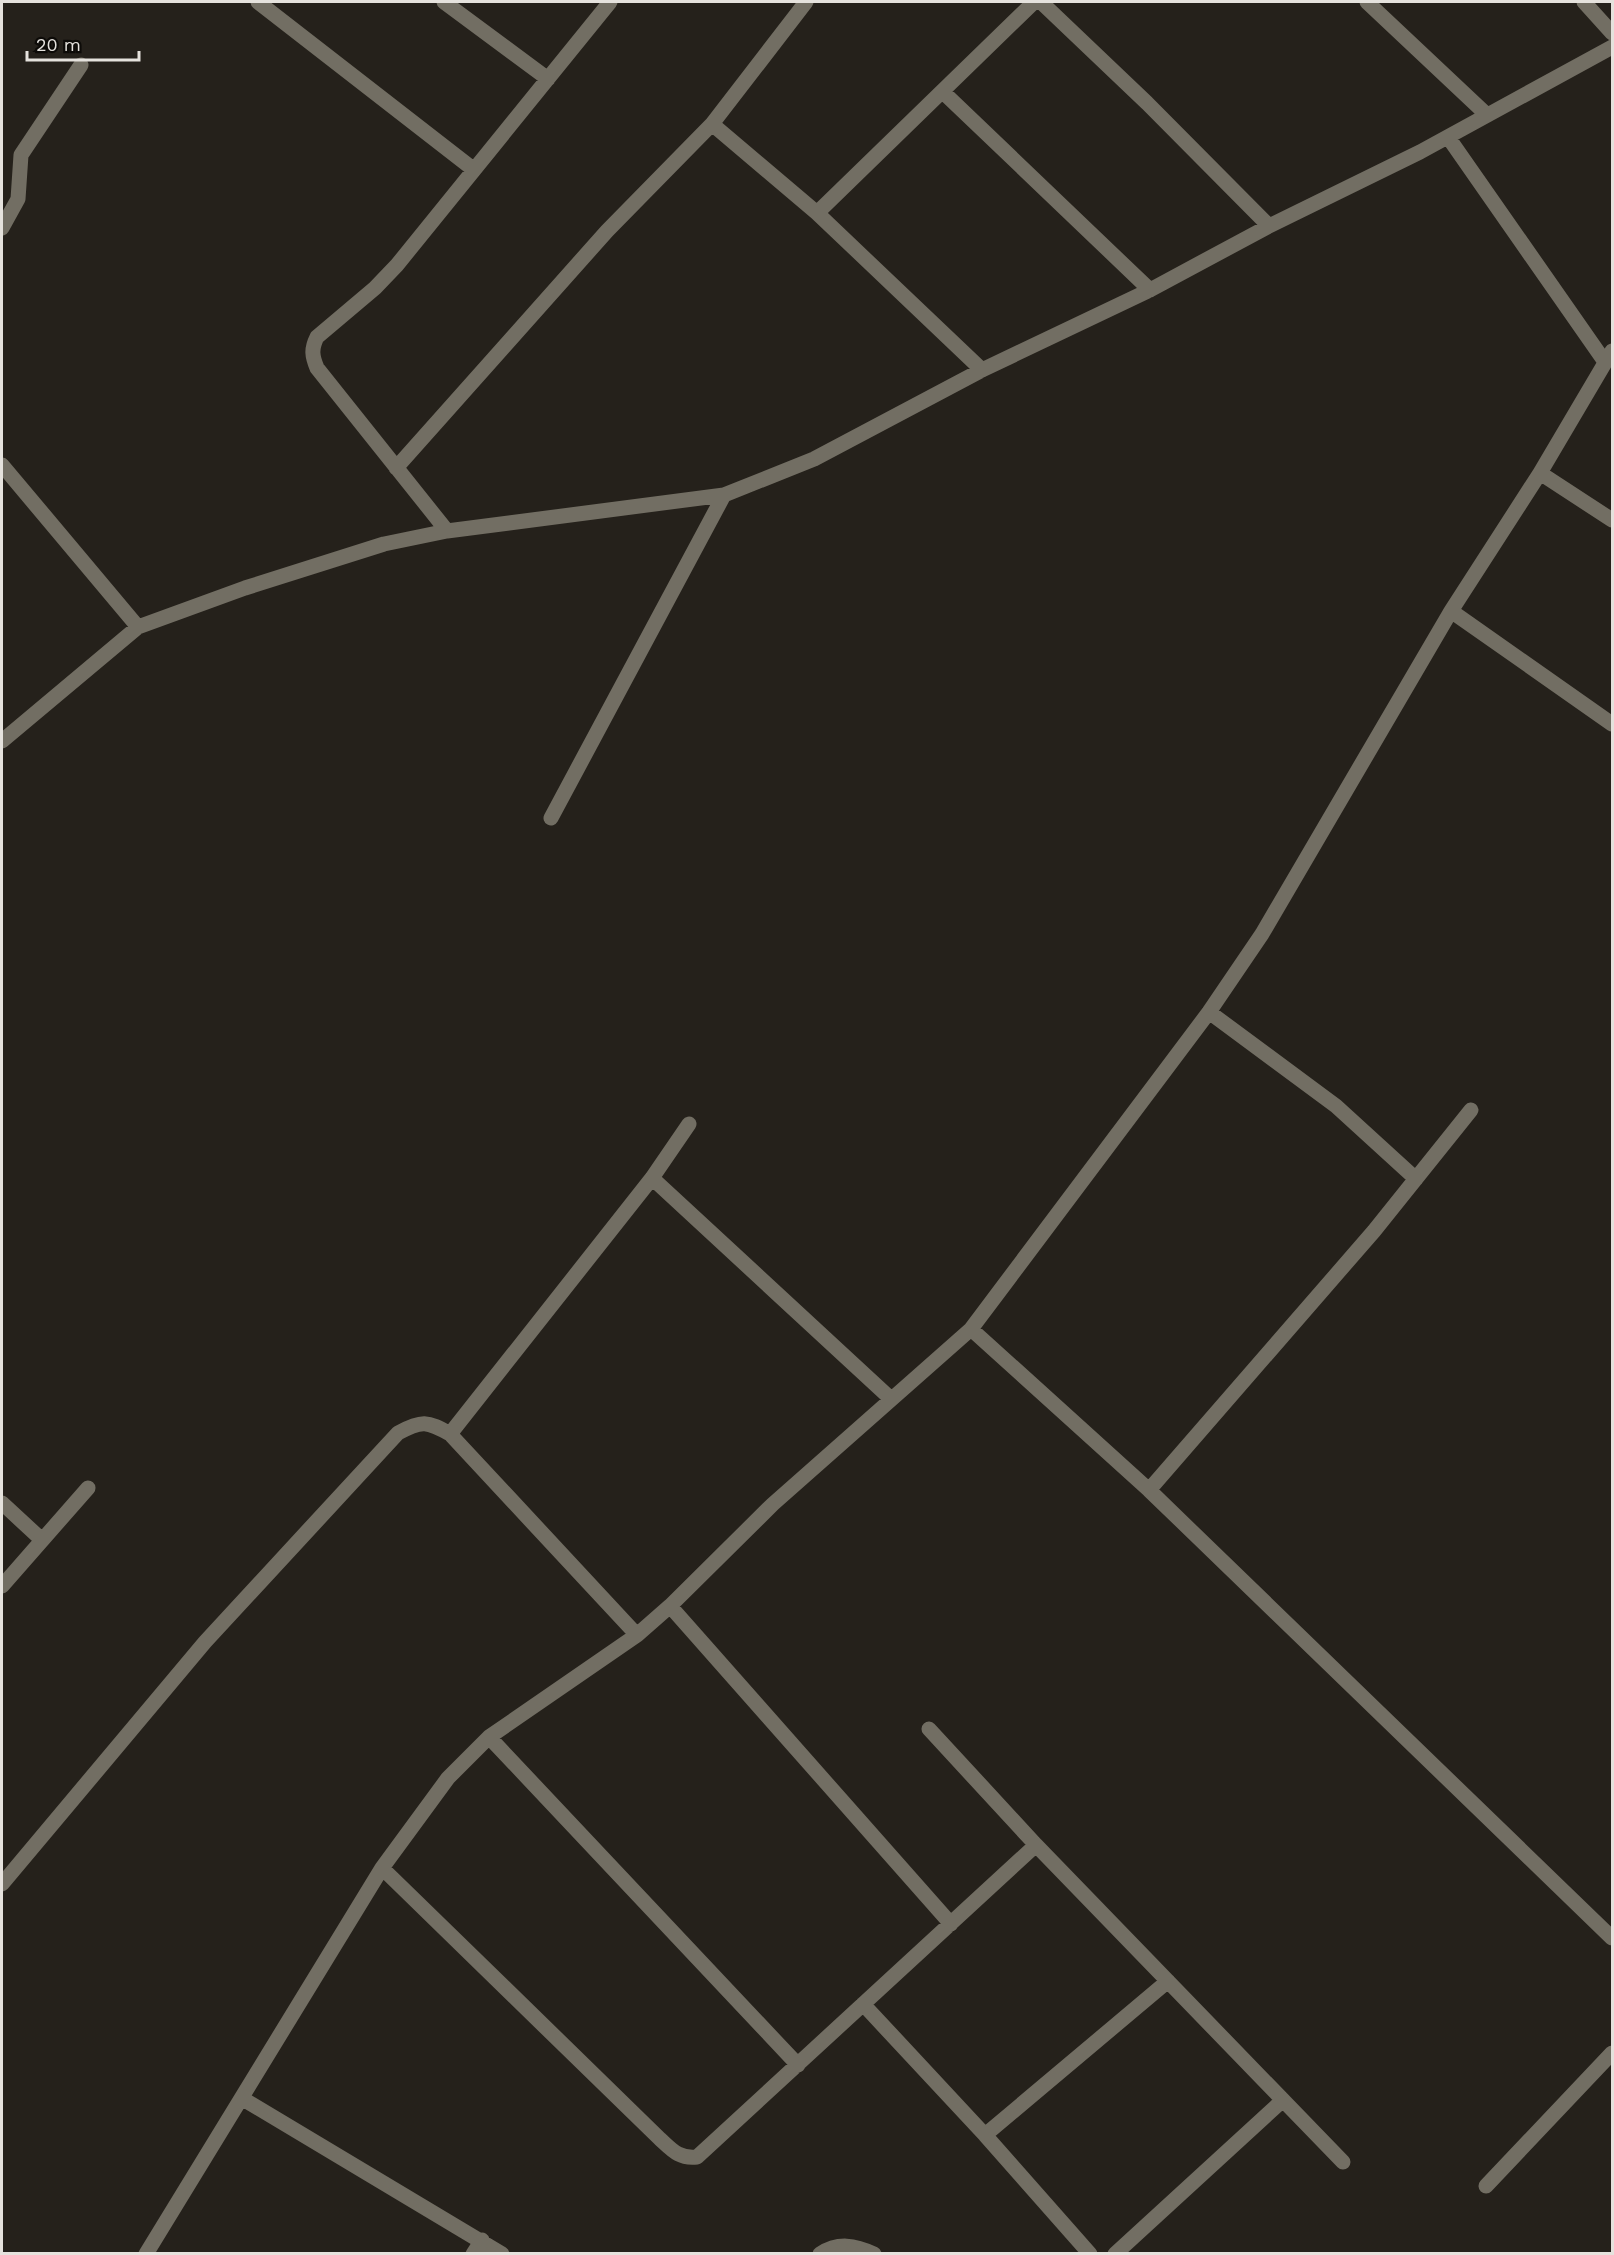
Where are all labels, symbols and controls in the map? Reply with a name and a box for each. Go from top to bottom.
scale bar [27,24,140,62]
text: 20 m [36,34,81,55]

